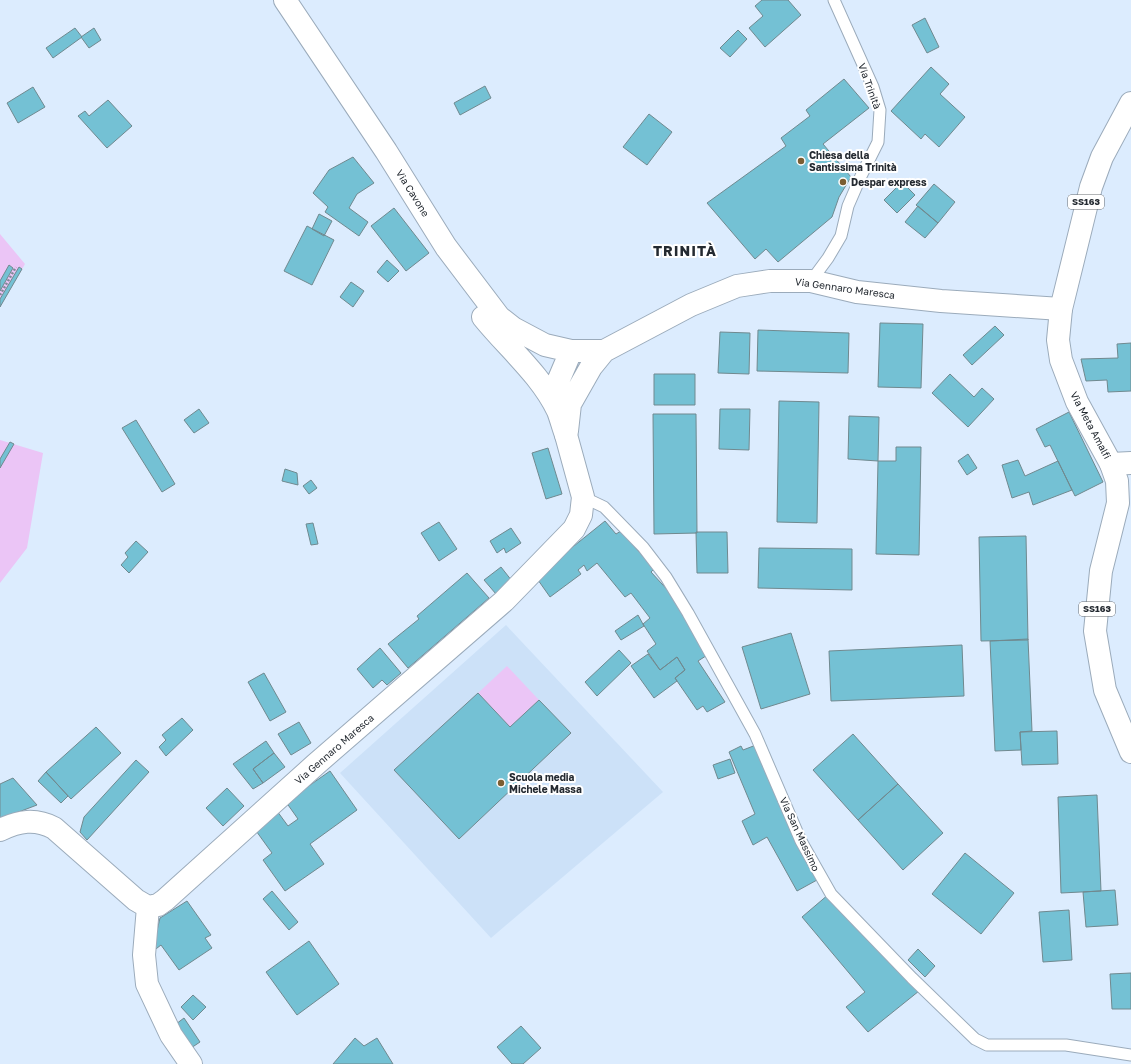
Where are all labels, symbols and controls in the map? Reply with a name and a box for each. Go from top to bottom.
street label: Via Trinità [856,61,884,111]
place label: Chiesa della Santissima Trinità [809,149,897,173]
marker: Chiesa della Santissima Trinità [796,156,806,166]
street label: Via Cavone [394,167,432,219]
place label: Despar express [851,176,927,188]
marker: Despar express [838,177,848,187]
road number: SS163 [1068,195,1104,209]
district label: TRINITÀ [653,242,717,259]
street label: Via Gennaro Maresca [794,275,896,301]
street label: Via Meta Amalfi [1068,389,1114,461]
road number: SS163 [1079,602,1115,616]
street label: Via Gennaro Maresca [292,711,376,787]
place label: Scuola media Michele Massa [509,771,582,795]
marker: Scuola media Michele Massa [496,778,506,788]
street label: Via San Massimo [778,795,822,873]

